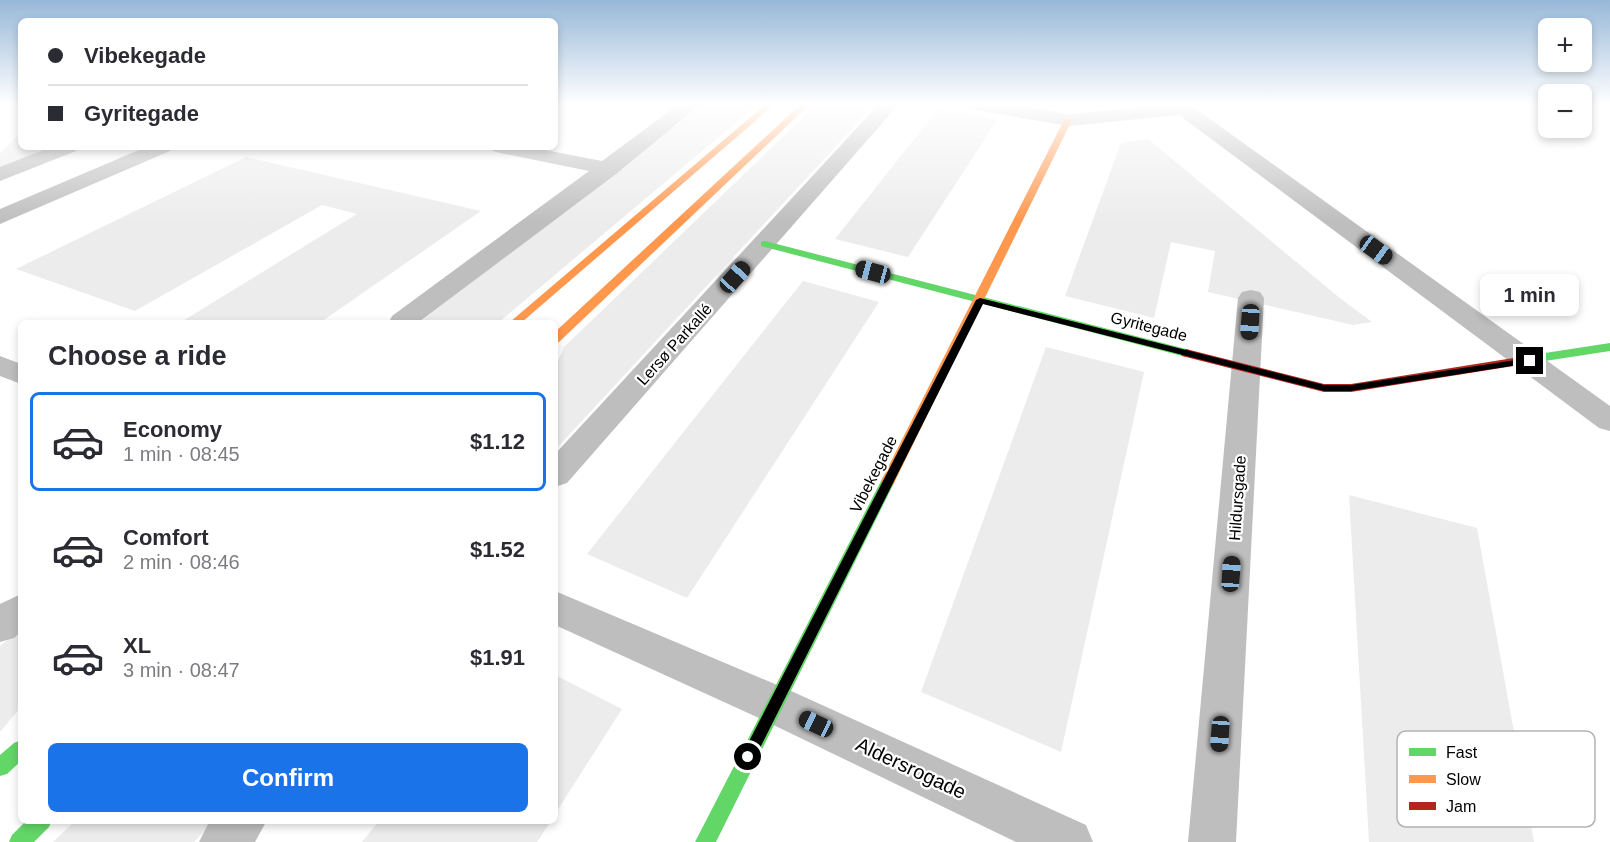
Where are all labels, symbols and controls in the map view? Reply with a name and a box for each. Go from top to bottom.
map controls [1538,18,1592,138]
button: + [1538,18,1592,72]
text: Vibekegade [84,43,206,68]
button: − [1538,84,1592,138]
text: Gyritegade [84,101,199,126]
car [1356,232,1396,268]
car [716,258,754,296]
car [853,259,893,285]
callout: 1 min [1480,274,1580,316]
text: 1 min [1503,284,1556,306]
street label: Lersø Parkallé [634,300,715,388]
car [1240,303,1260,341]
street label: Gyritegade [1109,309,1189,344]
text: Choose a ride [48,341,227,371]
route end [1516,347,1543,374]
icon: car [51,415,105,469]
text: Economy [123,417,222,442]
text: $1.12 [470,429,525,454]
street label: Vibekegade [847,433,900,516]
text: 1 min · 08:45 [123,443,240,465]
street label: Hildursgade [1226,455,1249,541]
icon: car [51,523,105,577]
text: Comfort [123,525,209,550]
text: $1.52 [470,537,525,562]
text: 2 min · 08:46 [123,551,240,573]
car [1221,555,1241,593]
icon: car [51,631,105,685]
text: XL [123,633,151,658]
text: $1.91 [470,645,525,670]
text: 3 min · 08:47 [123,659,240,681]
car [796,708,836,740]
car [1210,715,1230,753]
legend [1397,731,1595,827]
street label: Aldersrogade [852,733,970,803]
button: Confirm [48,743,528,812]
route start [734,743,761,770]
text: Fast [1446,744,1478,761]
text: Slow [1446,771,1481,788]
text: Jam [1446,798,1476,815]

